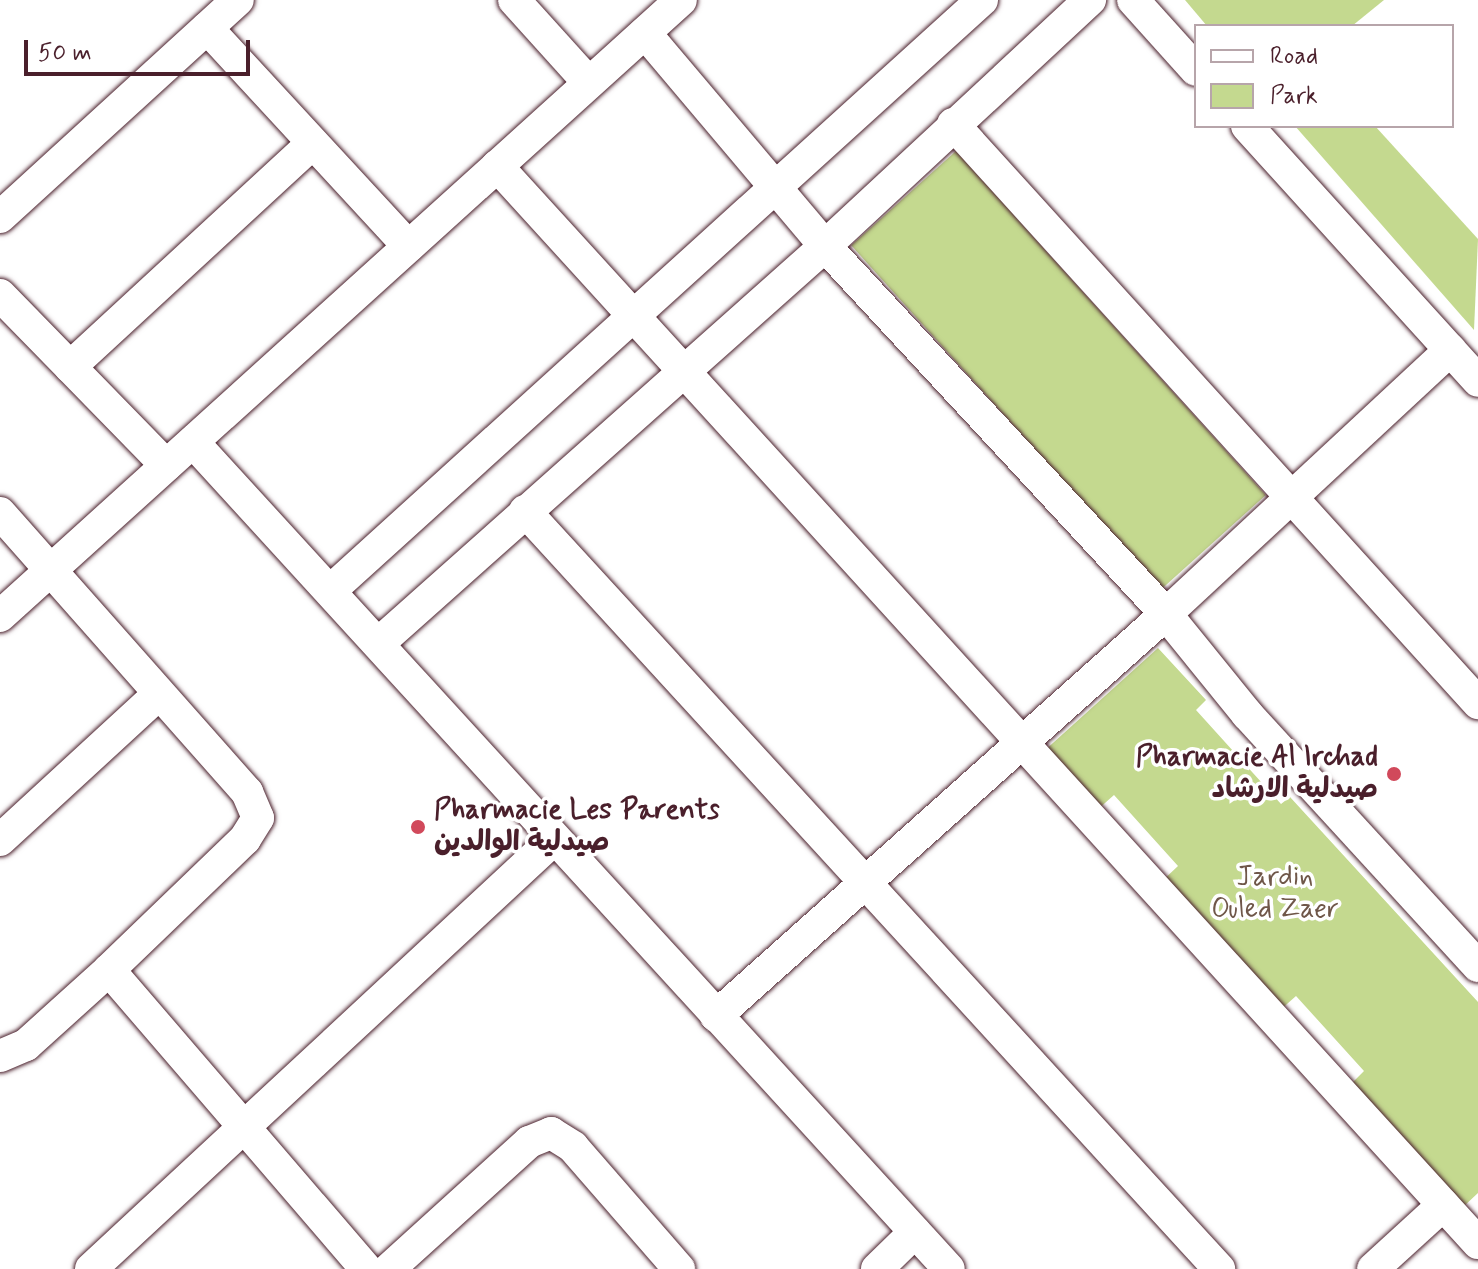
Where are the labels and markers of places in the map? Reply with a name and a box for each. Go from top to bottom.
place label: Pharmacie Al Irchad صيدلية الارشاد [1128,741,1378,807]
marker: Pharmacie Al Irchad صيدلية الارشاد [1385,765,1403,783]
place label: Pharmacie Les Parents صيدلية الوالدين [434,794,724,860]
marker: Pharmacie Les Parents صيدلية الوالدين [409,818,427,836]

